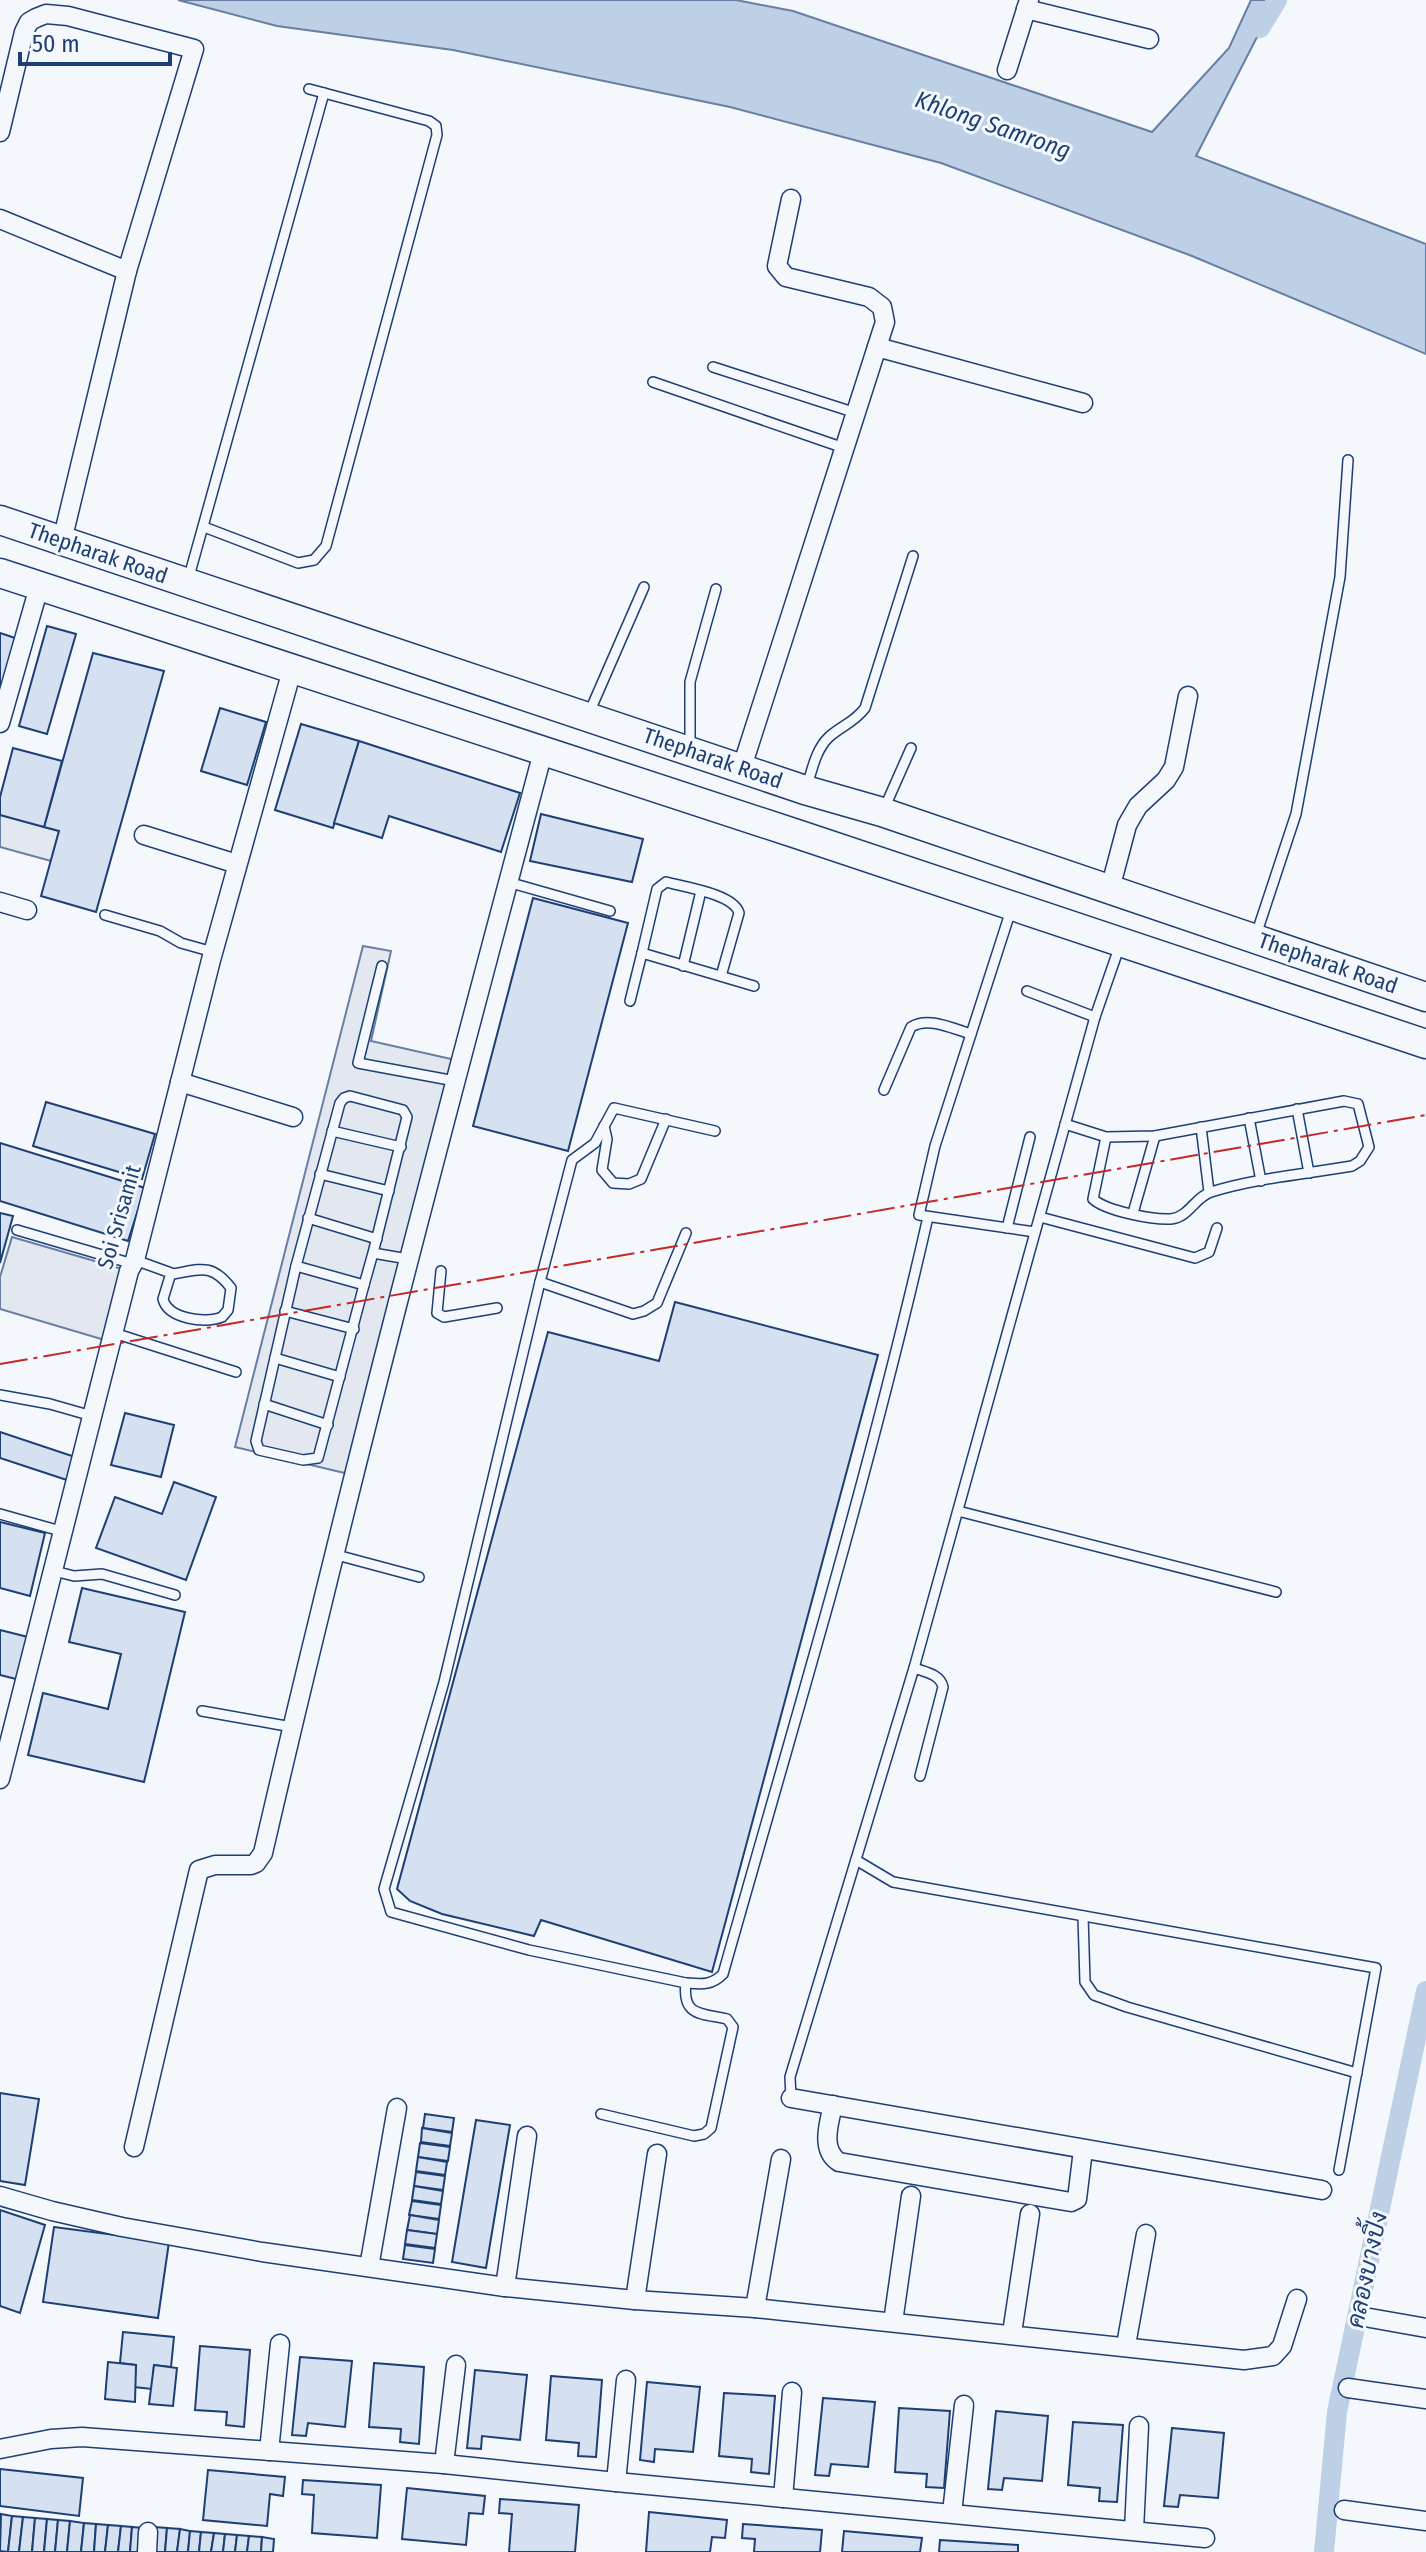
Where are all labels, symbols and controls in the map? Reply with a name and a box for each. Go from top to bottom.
scale bar [20,16,170,66]
text: 50 m [32,30,80,58]
water label: Khlong Samrong [912,85,1074,165]
street label: Thepharak Road [25,517,171,589]
street label: Thepharak Road [640,722,786,794]
street label: Thepharak Road [1255,927,1401,999]
street label: Soi Srisamit [91,1161,147,1272]
water label: คลองบางปิ้ง [1334,2208,1393,2331]

